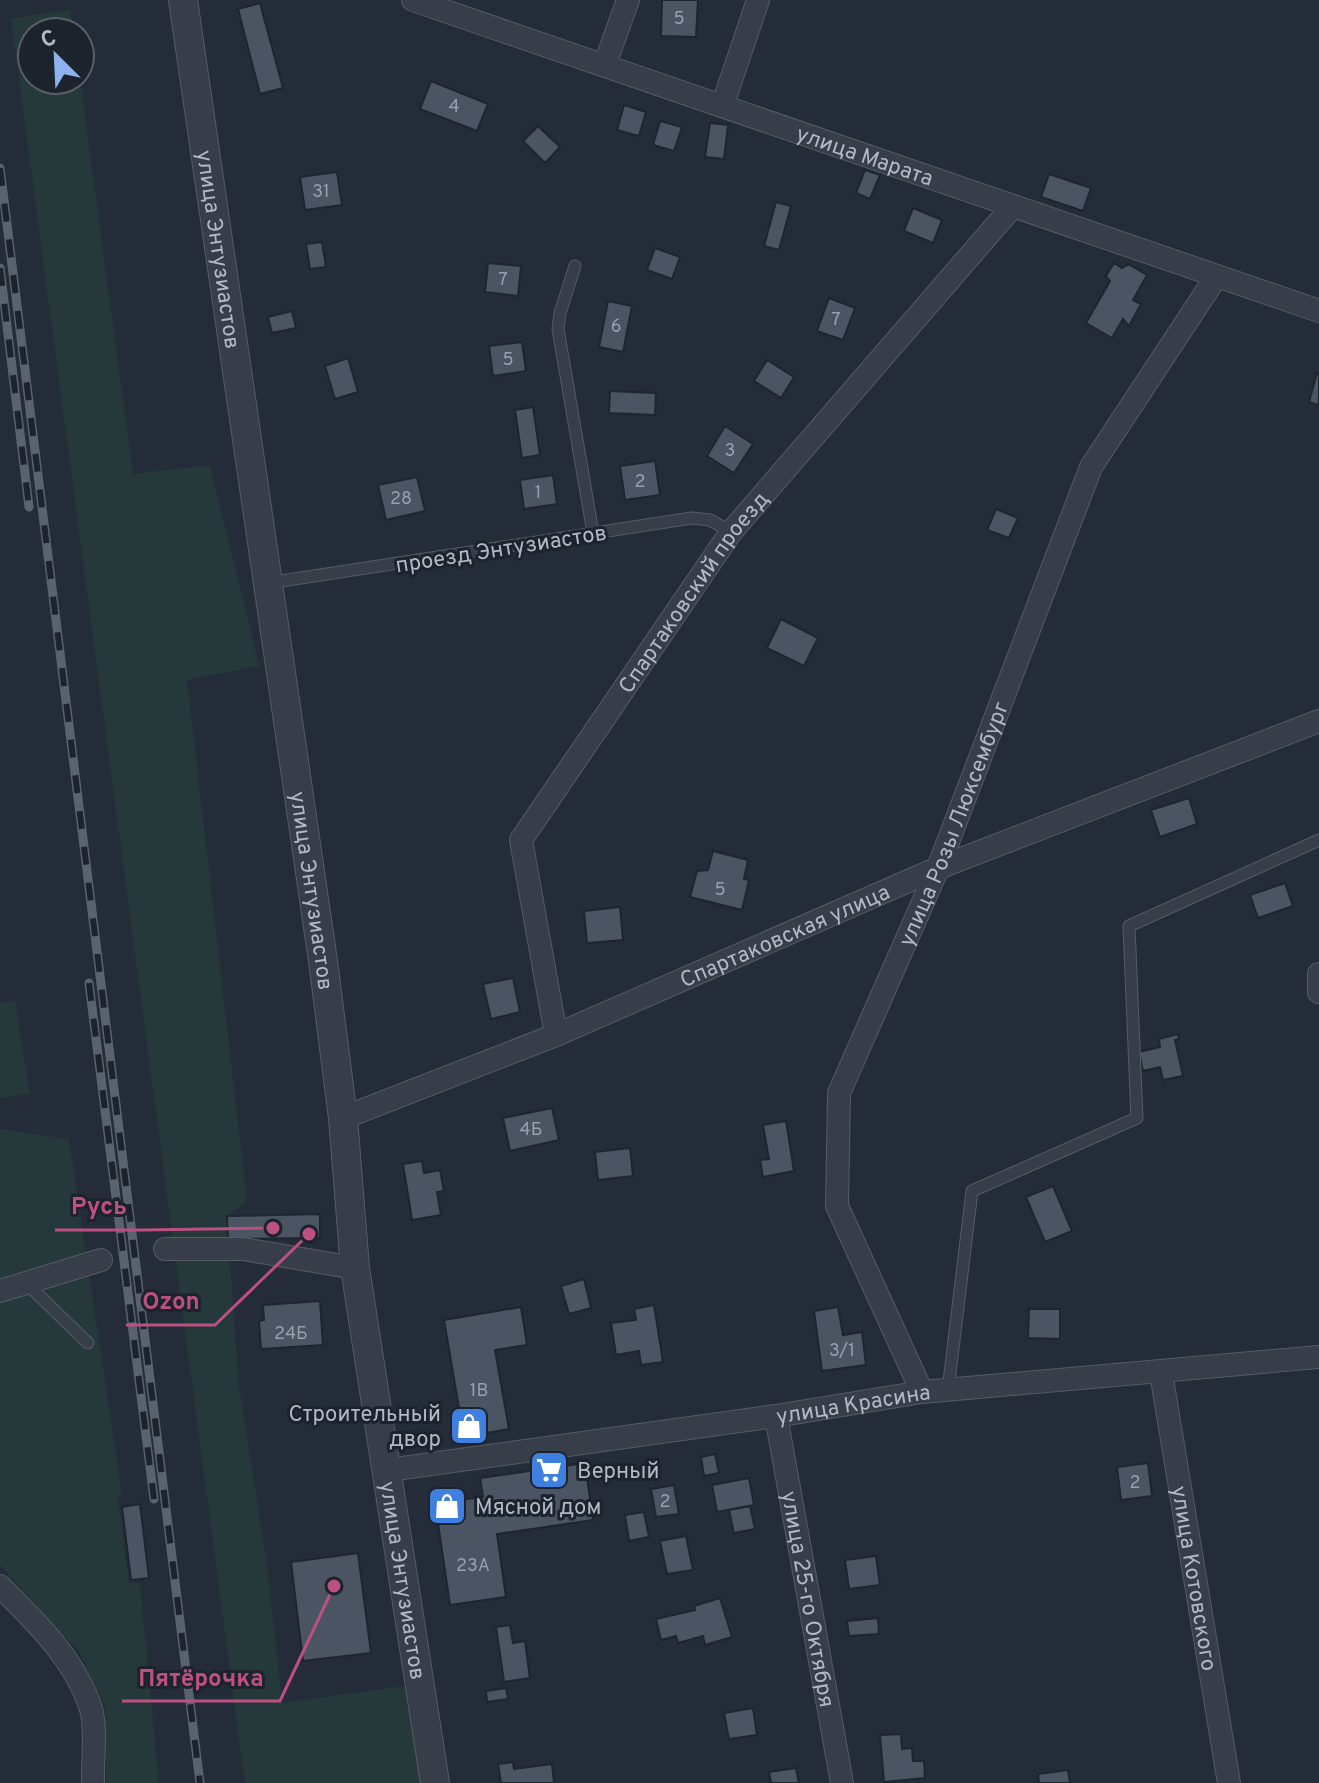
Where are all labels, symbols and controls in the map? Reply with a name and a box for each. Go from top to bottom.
house number: 5 [673,8,685,31]
north arrow [16,16,96,96]
text: С [37,25,61,55]
house number: 4 [448,96,460,119]
street label: улица Марата [792,122,936,194]
street label: улица Энтузиастов [189,149,245,351]
house number: 31 [312,181,330,204]
house number: 7 [498,269,508,292]
house number: 7 [831,309,841,332]
house number: 6 [611,316,621,339]
house number: 5 [502,349,514,372]
house number: 3 [725,440,735,463]
house number: 2 [634,471,646,494]
house number: 1 [535,482,541,505]
street label: Спартаковский проезд [614,487,776,699]
house number: 28 [390,488,412,511]
street label: проезд Энтузиастов [394,520,609,580]
street label: улица Розы Люксембург [894,698,1016,951]
street label: улица Энтузиастов [282,790,338,992]
house number: 5 [714,879,726,902]
street label: Спартаковская улица [676,880,895,995]
house number: 4Б [520,1119,543,1142]
callout: Русь [55,1182,143,1230]
text: Русь [71,1193,127,1223]
callout: Ozon [126,1277,215,1325]
text: Ozon [142,1288,200,1318]
house number: 24Б [274,1323,308,1346]
house number: 3/1 [829,1340,855,1363]
house number: 1В [470,1380,488,1403]
street label: улица Красина [774,1380,932,1432]
place label: Строительный двор [288,1402,441,1454]
shop icon: Строительный двор [448,1405,490,1447]
supermarket icon: Верный [528,1449,570,1491]
place label: Верный [577,1459,660,1486]
house number: 2 [1129,1472,1141,1495]
street label: улица Энтузиастов [372,1480,430,1682]
street label: улица Котовского [1164,1484,1221,1673]
shop icon: Мясной дом [426,1485,468,1527]
street label: улица 25-го Октября [774,1489,839,1710]
house number: 2 [659,1491,671,1514]
place label: Мясной дом [475,1495,601,1522]
house number: 23А [456,1555,490,1578]
callout: Пятёрочка [122,1653,280,1701]
text: Пятёрочка [138,1665,264,1695]

